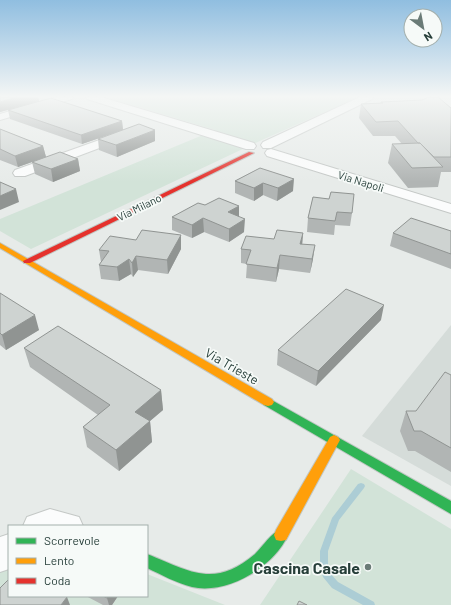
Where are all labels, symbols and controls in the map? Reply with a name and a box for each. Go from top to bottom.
north arrow [403,8,443,48]
text: N [422,29,435,44]
street label: Via Napoli [336,168,386,194]
street label: Via Milano [115,191,163,223]
street label: Via Trieste [202,344,262,388]
legend [8,525,148,597]
text: Scorrevole [44,533,100,547]
text: Lento [44,553,74,567]
place label: Cascina Casale [254,558,360,577]
marker: Cascina Casale [363,562,373,572]
text: Coda [44,573,71,587]

